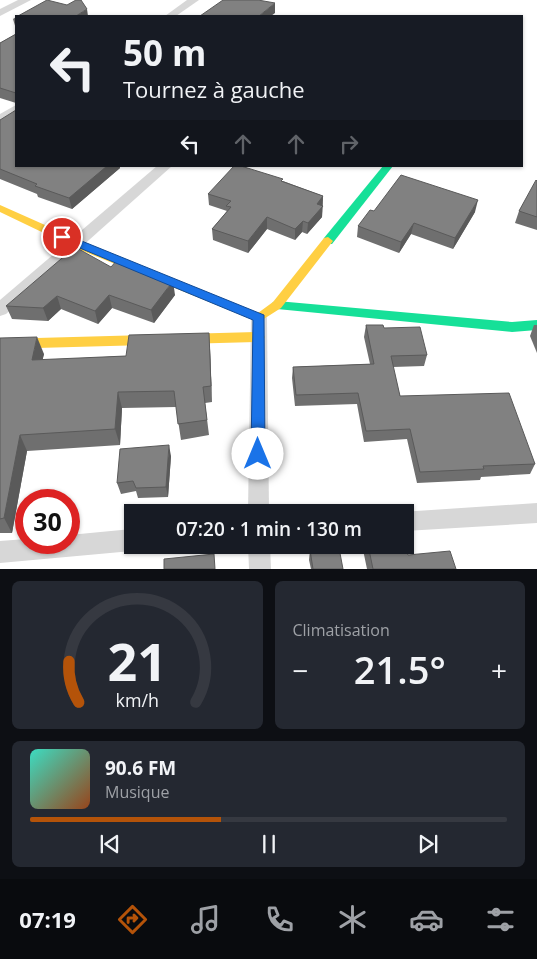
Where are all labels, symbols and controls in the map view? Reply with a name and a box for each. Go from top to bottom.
text: 50 m [123,29,206,76]
icon: left [40,35,105,100]
text: Tournez à gauche [123,74,305,104]
icon: left [176,130,204,158]
icon: ahead [229,130,257,158]
icon: ahead [282,130,310,158]
icon: right [335,130,363,158]
pin [41,216,83,258]
icon: arrive [48,223,76,251]
position arrow [231,427,283,479]
speed limit sign: 30 [15,489,80,554]
text: 07:20 · 1 min · 130 m [176,516,362,542]
text: Climatisation [293,619,390,641]
text: 21 [108,625,167,696]
text: 21.5° [354,643,446,695]
text: − [293,651,309,689]
text: + [491,651,507,689]
text: km/h [116,688,159,712]
text: 90.6 FM [105,755,176,781]
text: Musique [105,781,169,803]
icon: previous [96,830,124,858]
icon: pause [255,830,283,858]
icon: next [414,830,442,858]
icon: directions [115,902,150,937]
icon: music [188,902,223,937]
icon: phone [262,902,297,937]
icon: climate [335,902,370,937]
icon: car [409,902,444,937]
icon: filters [483,902,518,937]
text: 07:19 [19,904,76,934]

